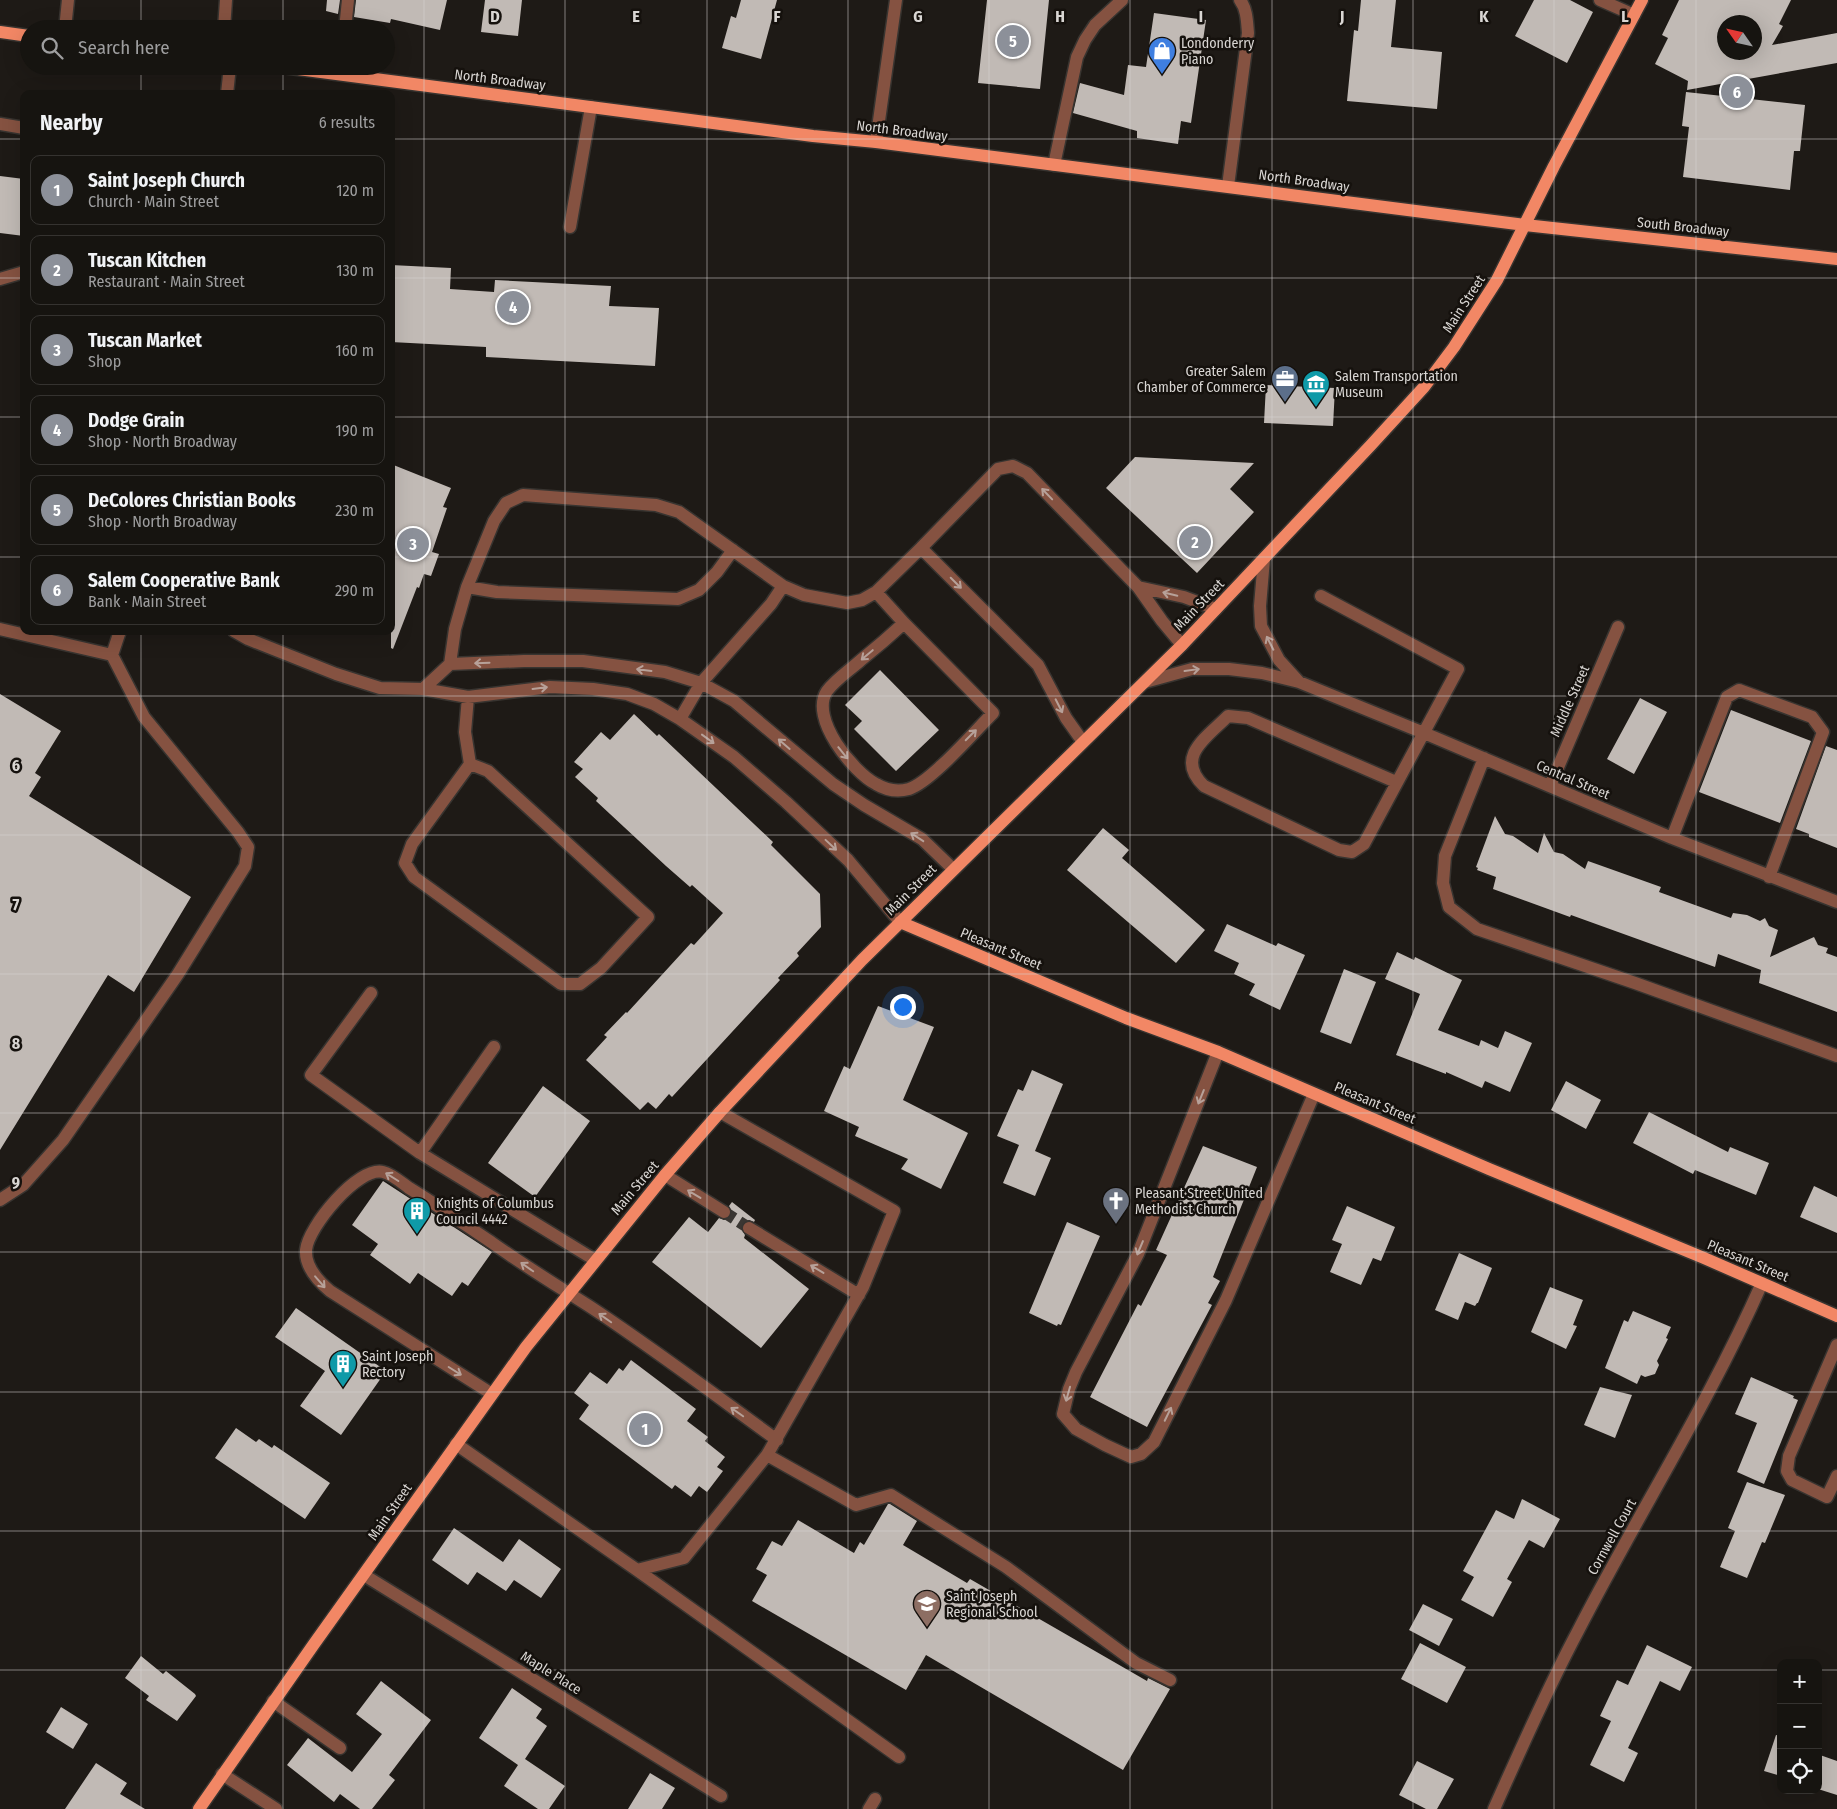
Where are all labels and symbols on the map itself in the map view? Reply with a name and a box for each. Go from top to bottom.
text: D [490,7,500,26]
text: E [632,7,640,26]
text: F [773,7,781,26]
text: G [913,7,923,26]
text: H [1055,7,1065,26]
text: I [1199,7,1203,26]
text: J [1339,7,1344,26]
text: K [1479,7,1489,26]
text: L [1621,7,1629,26]
north arrow [1717,15,1762,60]
pin: 5 [997,22,1029,60]
place label: Londonderry Piano [1181,35,1255,68]
shop icon: Londonderry Piano [1147,36,1177,75]
street label: North Broadway [453,66,547,94]
pin: 6 [1721,73,1753,111]
street label: North Broadway [855,117,949,145]
street label: North Broadway [1257,166,1351,196]
street label: South Broadway [1636,214,1731,240]
street label: Main Street [1439,272,1489,336]
pin: 4 [497,288,529,326]
place label: Greater Salem Chamber of Commerce [1137,363,1266,396]
office icon: Greater Salem Chamber of Commerce [1270,364,1300,403]
place label: Salem Transportation Museum [1335,368,1458,401]
museum icon: Salem Transportation Museum [1301,369,1331,408]
one-way arrow [1041,488,1053,500]
pin: 2 [1179,523,1211,561]
pin: 3 [397,525,429,563]
street label: Main Street [1170,575,1228,634]
one-way arrow [950,577,962,589]
one-way arrow [1162,589,1178,598]
one-way arrow [1265,636,1275,651]
one-way arrow [861,650,874,661]
one-way arrow [474,658,490,667]
street label: Middle Street [1547,662,1594,740]
one-way arrow [636,665,652,675]
one-way arrow [1183,665,1199,675]
one-way arrow [532,683,548,693]
one-way arrow [1055,698,1064,713]
one-way arrow [965,729,977,741]
one-way arrow [701,734,715,744]
one-way arrow [778,739,791,750]
one-way arrow [837,746,848,759]
text: 6 [12,756,20,775]
street label: Central Street [1534,757,1613,803]
one-way arrow [910,832,924,842]
one-way arrow [825,839,837,851]
street label: Main Street [882,861,940,919]
text: 7 [13,895,20,914]
street label: Pleasant Street [958,924,1045,974]
your location [890,994,916,1020]
text: 8 [12,1034,21,1053]
street label: Pleasant Street [1332,1078,1419,1128]
one-way arrow [1195,1090,1204,1105]
street label: Main Street [607,1157,663,1219]
one-way arrow [385,1171,399,1182]
text: 9 [12,1173,20,1192]
place label: Pleasant Street United Methodist Church [1135,1185,1263,1218]
church icon: Pleasant Street United Methodist Church [1101,1186,1131,1225]
one-way arrow [688,1189,702,1199]
place label: Knights of Columbus Council 4442 [436,1195,554,1228]
building icon: Knights of Columbus Council 4442 [402,1196,432,1235]
street label: Pleasant Street [1705,1236,1792,1286]
one-way arrow [1135,1240,1144,1255]
one-way arrow [520,1262,534,1272]
one-way arrow [811,1264,825,1274]
one-way arrow [314,1275,326,1288]
one-way arrow [598,1313,612,1323]
place label: Saint Joseph Rectory [362,1348,433,1381]
building icon: Saint Joseph Rectory [328,1349,358,1388]
one-way arrow [448,1366,462,1376]
one-way arrow [1063,1385,1072,1401]
one-way arrow [731,1407,745,1417]
one-way arrow [1164,1407,1173,1422]
pin: 1 [629,1410,661,1448]
street label: Main Street [364,1480,416,1544]
street label: Cornwell Court [1584,1496,1640,1578]
place label: Saint Joseph Regional School [946,1588,1038,1621]
school or university icon: Saint Joseph Regional School [912,1589,942,1628]
street label: Maple Place [517,1648,585,1698]

